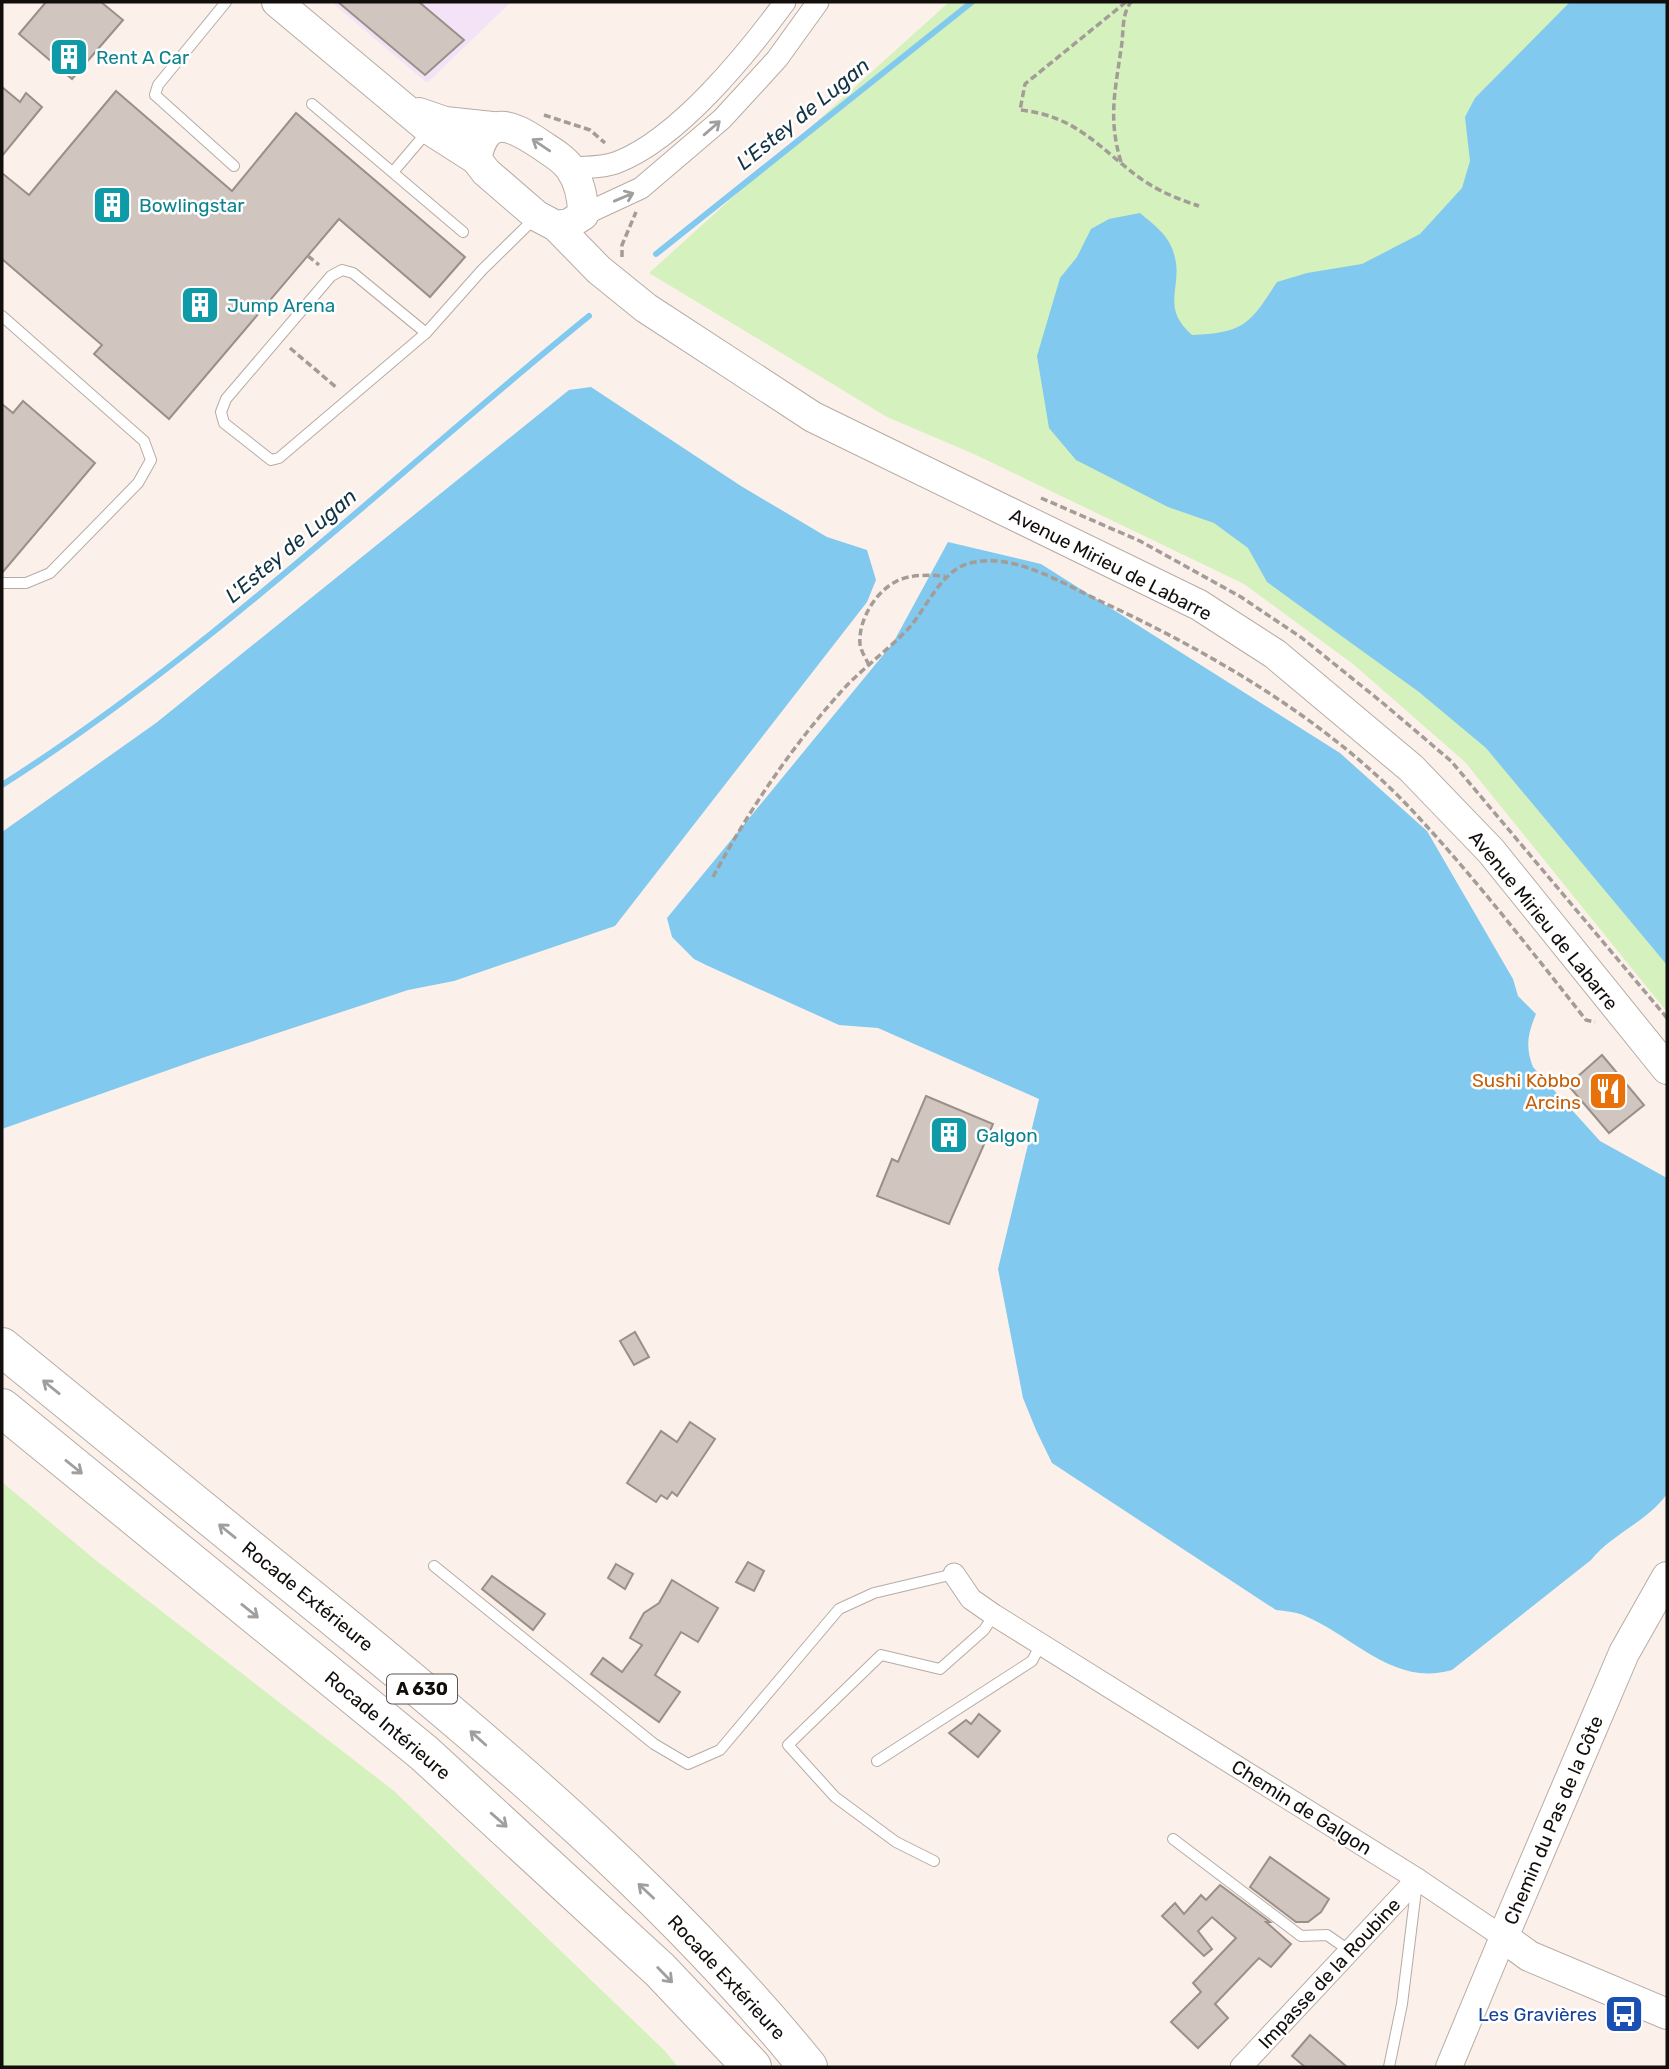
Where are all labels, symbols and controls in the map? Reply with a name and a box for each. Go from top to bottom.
building icon: Rent A Car [48,36,90,78]
place label: Rent A Car [96,46,190,69]
water label: L'Estey de Lugan [731,52,874,175]
one-way arrow [703,120,721,136]
one-way arrow [532,138,552,152]
building icon: Bowlingstar [91,184,133,226]
one-way arrow [613,190,634,203]
place label: Bowlingstar [139,194,245,217]
building icon: Jump Arena [179,284,221,326]
place label: Jump Arena [227,294,335,317]
water label: L'Estey de Lugan [220,483,362,608]
street label: Avenue Mirieu de Labarre [1006,503,1216,626]
street label: Avenue Mirieu de Labarre [1464,826,1623,1015]
place label: Sushi Kòbbo Arcins [1472,1069,1581,1114]
restaurant icon: Sushi Kòbbo Arcins [1587,1070,1629,1112]
building icon: Galgon [928,1114,970,1156]
place label: Galgon [976,1124,1038,1147]
one-way arrow [42,1379,60,1395]
one-way arrow [64,1459,82,1474]
one-way arrow [219,1523,237,1538]
street label: Rocade Extérieure [237,1536,378,1656]
one-way arrow [240,1603,258,1618]
street label: Rocade Intérieure [320,1666,455,1785]
road number: A 630 [387,1674,457,1704]
street label: Chemin du Pas de la Côte [1499,1712,1608,1928]
one-way arrow [470,1729,487,1746]
street label: Chemin de Galgon [1227,1755,1376,1860]
one-way arrow [490,1811,507,1828]
one-way arrow [638,1883,655,1900]
street label: Impasse de la Roubine [1254,1893,1405,2053]
street label: Rocade Extérieure [663,1910,790,2045]
one-way arrow [657,1967,674,1984]
bus stop icon: Les Gravières [1603,1993,1645,2035]
place label: Les Gravières [1478,2003,1597,2026]

